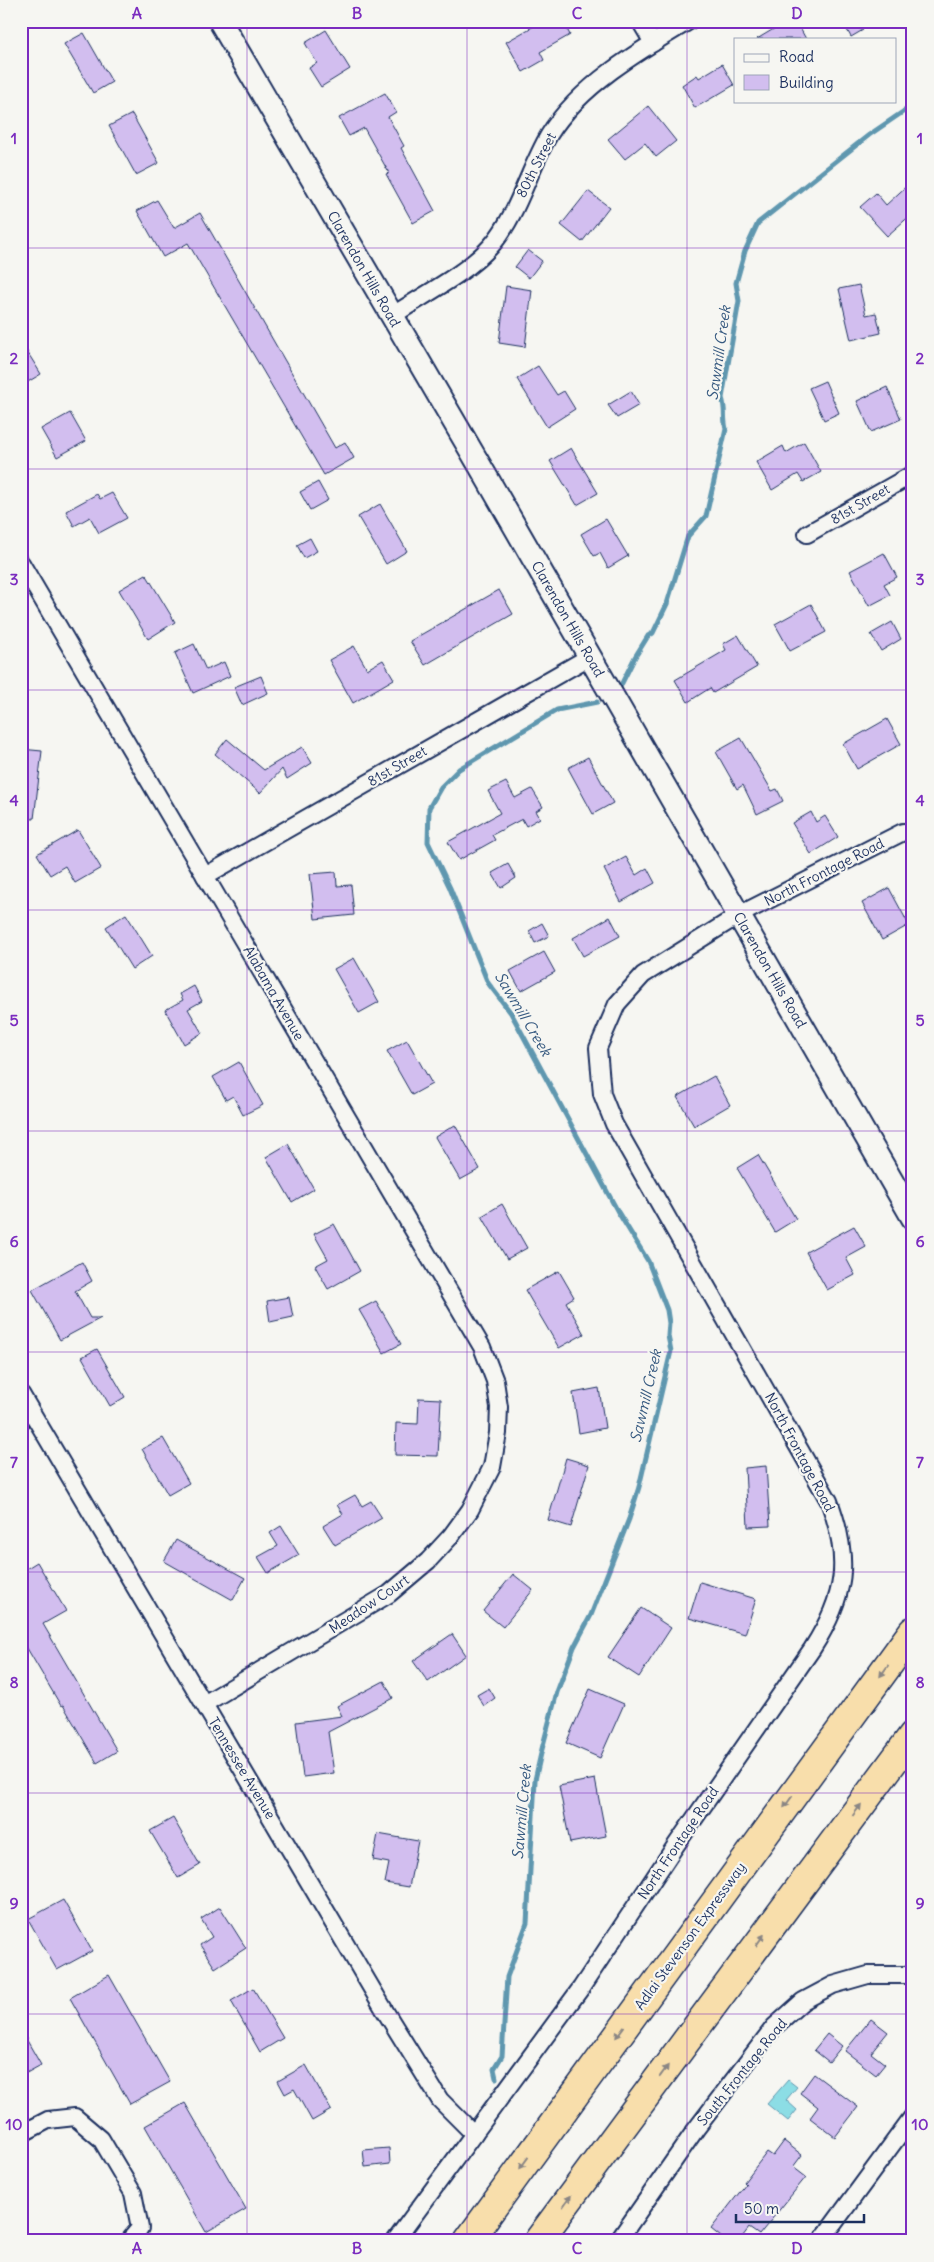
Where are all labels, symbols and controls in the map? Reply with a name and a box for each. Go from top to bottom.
text: A [132,3,142,23]
text: B [352,3,363,23]
text: C [572,3,583,23]
text: D [791,3,803,23]
legend [734,38,896,102]
text: Road [779,47,814,66]
text: Building [779,73,834,92]
text: 1 [11,128,17,148]
text: 1 [917,128,923,148]
street label: 80th Street [512,129,560,201]
street label: Clarendon Hills Road [323,208,405,330]
water label: Sawmill Creek [703,303,735,401]
text: 2 [10,348,19,368]
text: 2 [916,348,925,368]
street label: 81st Street [827,480,893,528]
street label: Clarendon Hills Road [527,558,609,680]
text: 3 [9,569,19,589]
text: 3 [915,569,925,589]
street label: 81st Street [364,742,430,790]
text: 4 [9,790,19,810]
text: 4 [915,790,925,810]
street label: North Frontage Road [761,834,887,910]
street label: Clarendon Hills Road [729,909,811,1031]
street label: Alabama Avenue [240,942,308,1044]
water label: Sawmill Creek [491,968,557,1060]
text: 5 [9,1010,19,1030]
text: 5 [915,1010,925,1030]
text: 6 [9,1231,19,1251]
text: 6 [915,1231,925,1251]
water label: Sawmill Creek [626,1346,666,1444]
street label: North Frontage Road [761,1389,839,1515]
text: 7 [10,1452,18,1472]
text: 7 [916,1452,924,1472]
street label: Meadow Court [326,1570,413,1637]
one-way arrow [879,1664,889,1678]
text: 8 [9,1672,19,1692]
text: 8 [915,1672,925,1692]
street label: Tennessee Avenue [204,1714,280,1822]
water label: Sawmill Creek [508,1763,535,1860]
street label: North Frontage Road [634,1783,722,1903]
one-way arrow [783,1795,793,1809]
one-way arrow [852,1803,862,1817]
street label: Adlai Stevenson Expressway [630,1859,750,2013]
text: 9 [9,1893,19,1913]
text: 9 [915,1893,925,1913]
one-way arrow [755,1933,765,1947]
street label: South Frontage Road [693,2015,791,2129]
one-way arrow [615,2025,625,2039]
one-way arrow [658,2065,669,2078]
text: 10 [6,2114,22,2134]
text: 10 [912,2114,928,2134]
one-way arrow [519,2156,529,2170]
scale bar [736,2192,864,2224]
one-way arrow [562,2195,572,2208]
text: 50 m [744,2199,779,2218]
text: A [132,2238,142,2258]
text: B [352,2238,363,2258]
text: C [572,2238,583,2258]
text: D [791,2238,803,2258]

